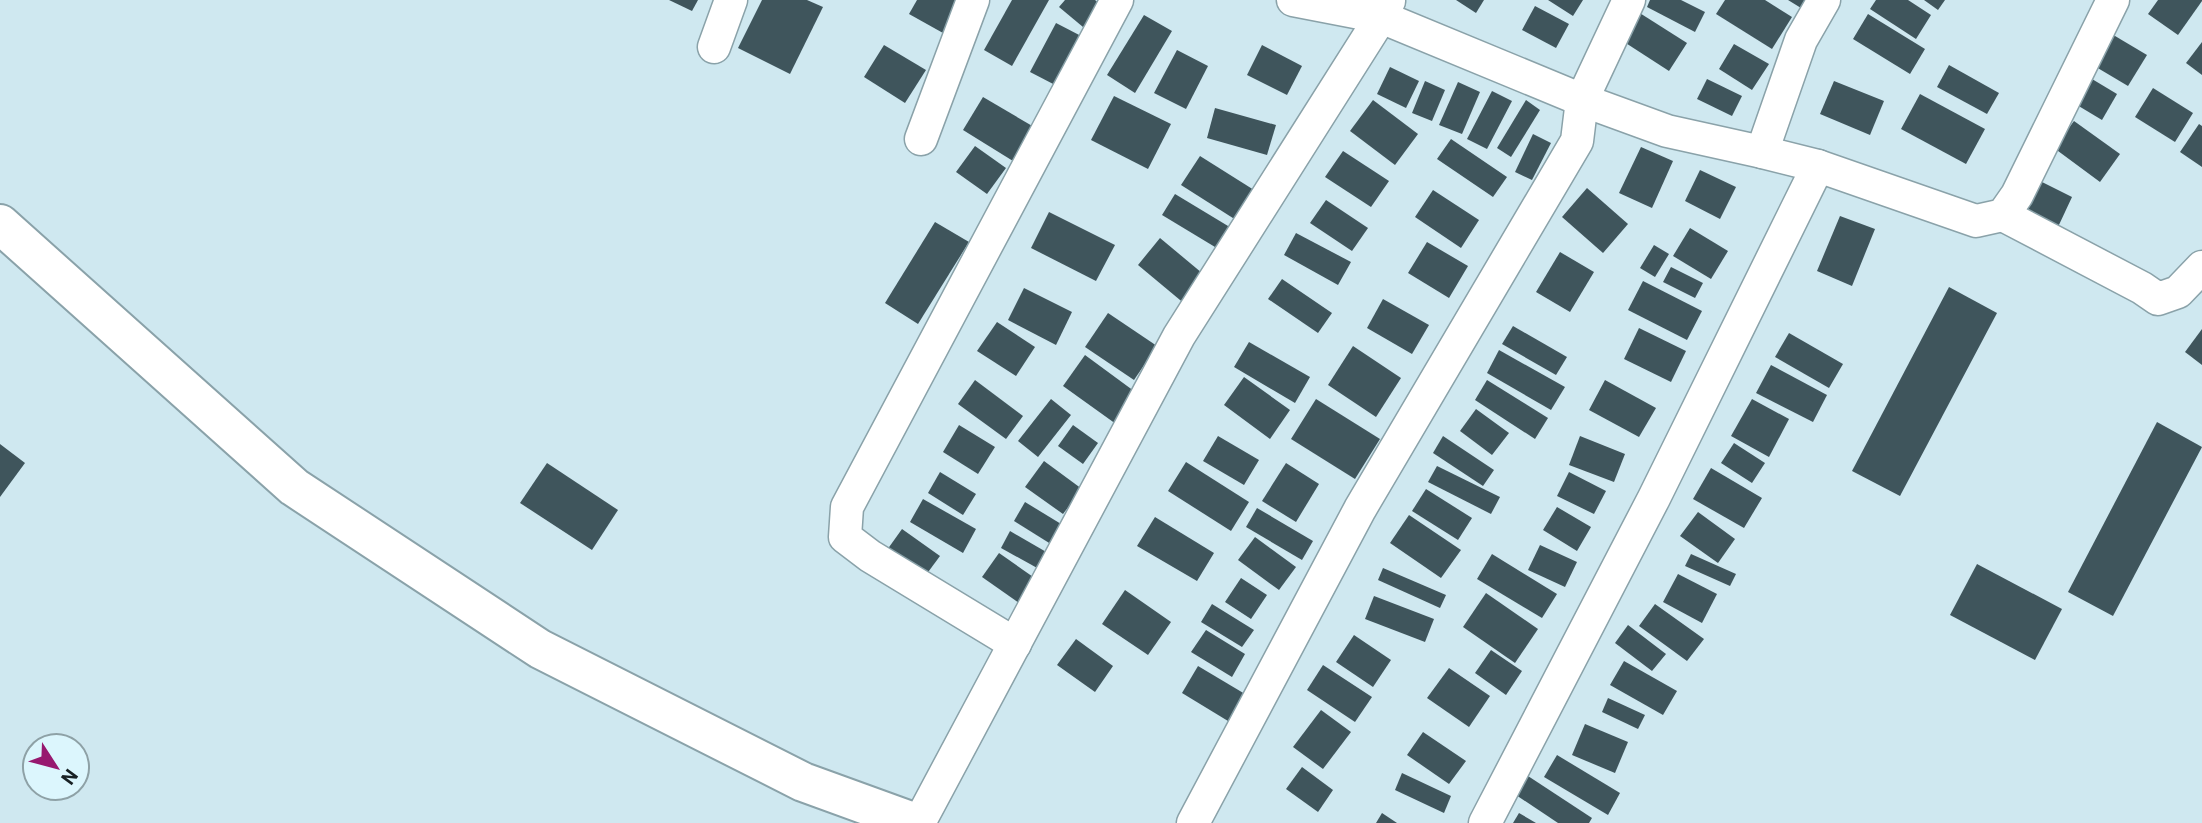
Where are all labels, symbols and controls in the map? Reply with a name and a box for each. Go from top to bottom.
north arrow [21,732,91,802]
text: N [56,765,83,789]

